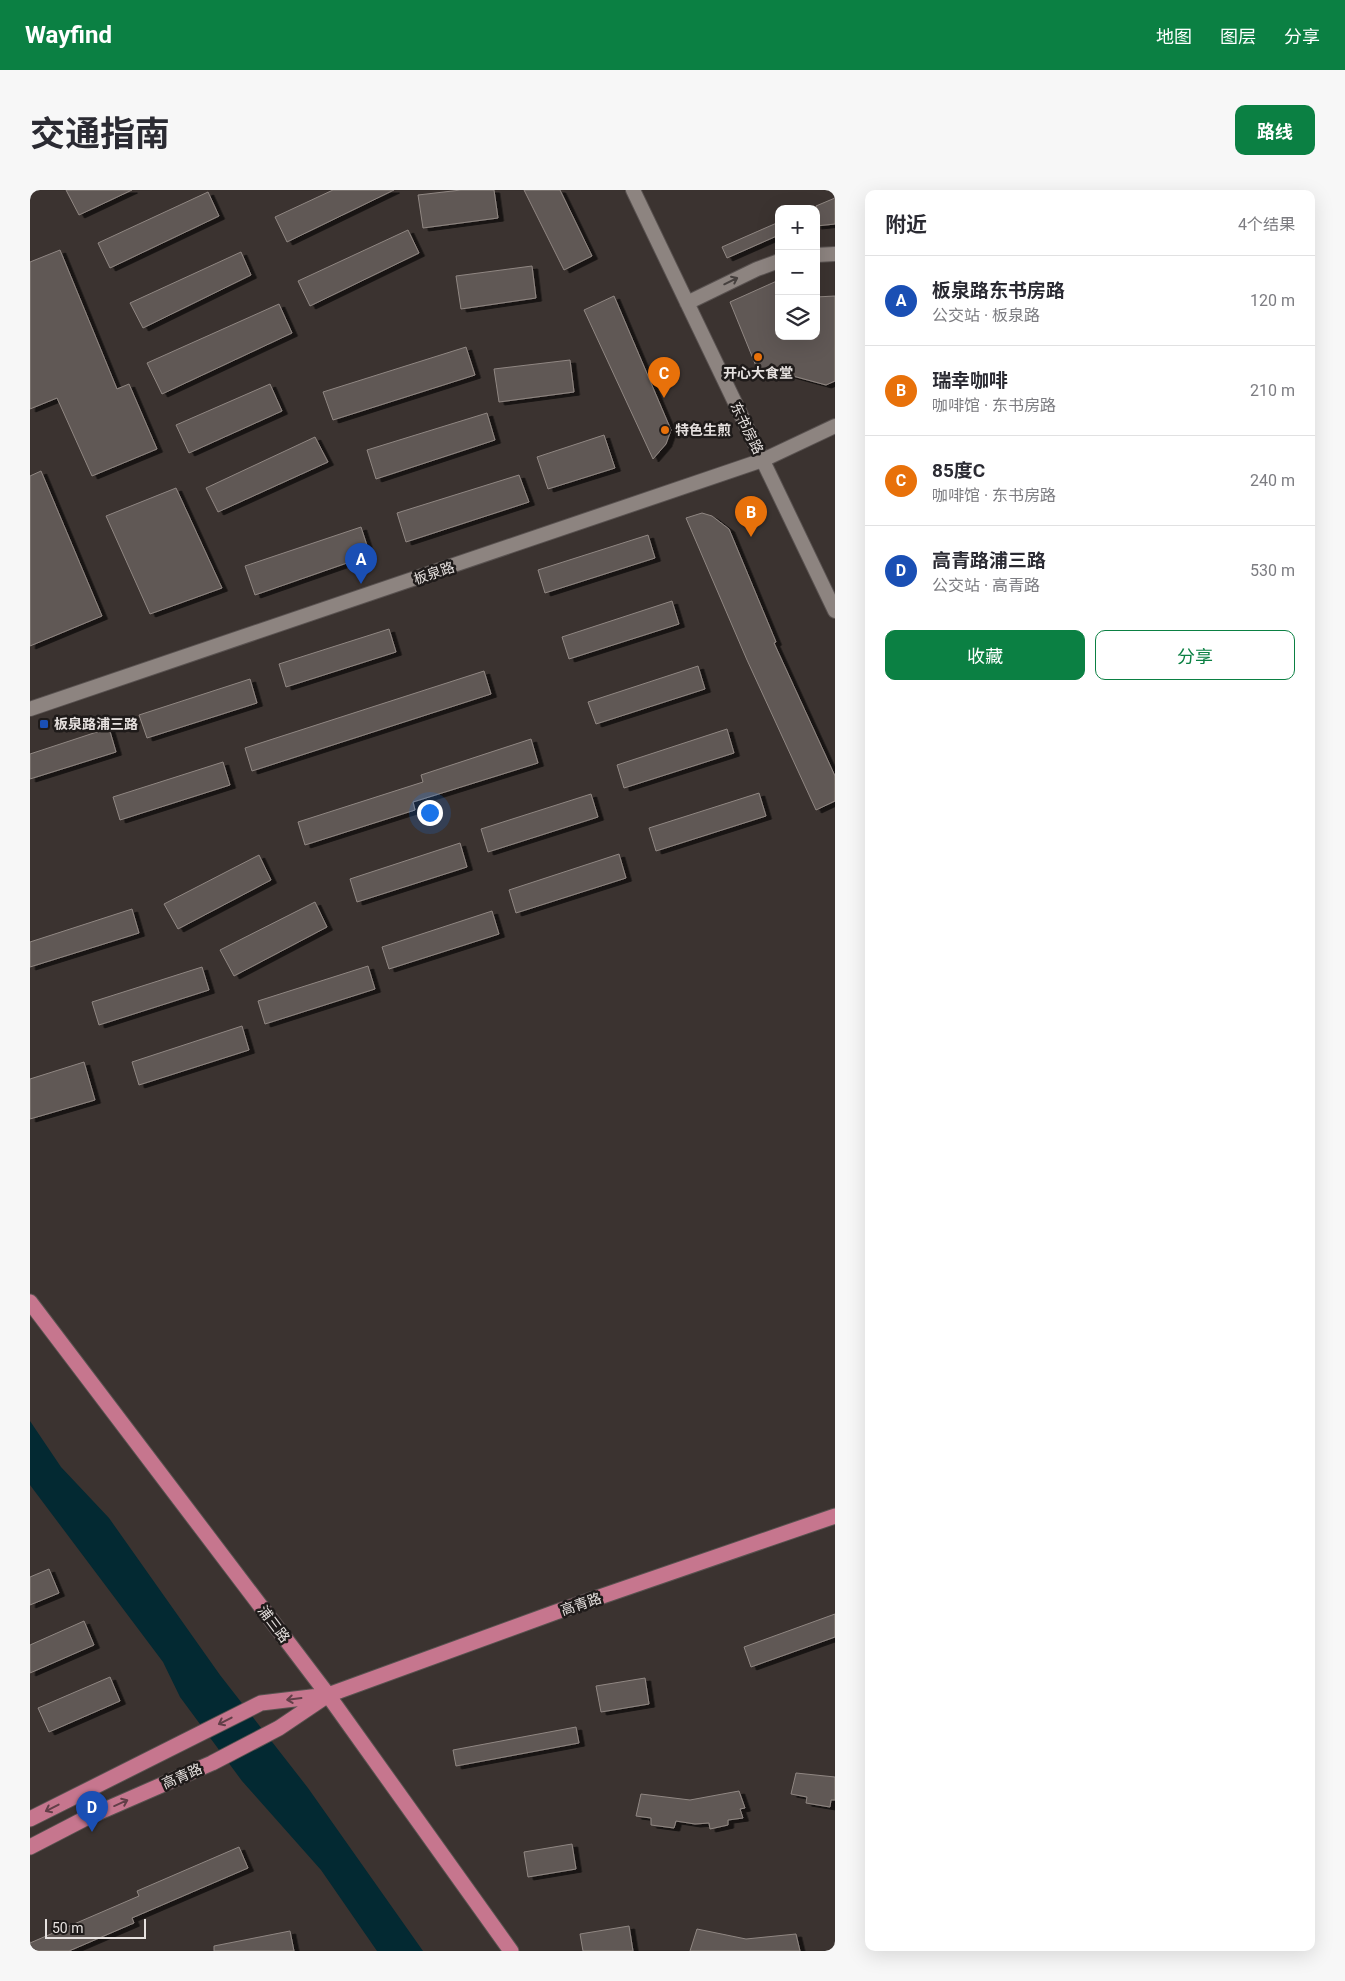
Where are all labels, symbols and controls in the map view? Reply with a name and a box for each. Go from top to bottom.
text: Wayfind [25,21,112,49]
text: 地图 [1156,26,1192,47]
text: 图层 [1220,26,1256,47]
text: 分享 [1284,26,1320,47]
button: 路线 [1235,105,1315,155]
text: 交通指南 [30,114,170,155]
map controls [775,205,820,340]
button: + [775,205,820,250]
text: 附近 [885,213,927,237]
text: 4个结果 [1238,215,1295,234]
button: − [775,250,820,295]
one-way arrow [723,276,738,285]
text: 板泉路东书房路 [932,279,1065,302]
text: A [896,291,906,310]
text: 120 m [1250,291,1295,310]
button: layers [775,295,820,340]
text: 公交站 · 板泉路 [932,306,1040,325]
marker: 开心大食堂 [752,351,764,363]
pin: C [648,357,680,398]
place label: 开心大食堂 [723,365,793,381]
text: 瑞幸咖啡 [932,369,1008,392]
text: B [896,381,906,400]
text: 210 m [1250,381,1295,400]
text: 咖啡馆 · 东书房路 [932,396,1056,415]
street label: 东书房路 [728,399,766,457]
place label: 特色生煎 [675,422,731,438]
marker: 特色生煎 [659,424,671,436]
text: 85度C [932,459,985,482]
text: C [896,471,906,490]
text: 240 m [1250,471,1295,490]
text: 咖啡馆 · 东书房路 [932,486,1056,505]
pin: B [735,496,767,537]
pin: A [345,543,377,584]
text: 高青路浦三路 [932,549,1046,572]
street label: 板泉路 [412,559,456,587]
text: D [896,561,906,580]
text: 530 m [1250,561,1295,580]
text: 公交站 · 高青路 [932,576,1040,595]
button: 收藏 [885,630,1085,680]
button: 分享 [1095,630,1295,680]
place label: 板泉路浦三路 [54,716,138,732]
marker: 板泉路浦三路 [38,718,50,730]
your location [417,800,443,826]
street label: 高青路 [559,1590,603,1618]
street label: 浦三路 [255,1602,293,1646]
one-way arrow [287,1694,303,1704]
one-way arrow [218,1717,233,1727]
street label: 高青路 [160,1760,204,1792]
pin: D [76,1791,108,1832]
one-way arrow [113,1798,128,1808]
one-way arrow [44,1803,59,1813]
scale bar [45,1916,146,1939]
text: 50 m [52,1920,84,1936]

